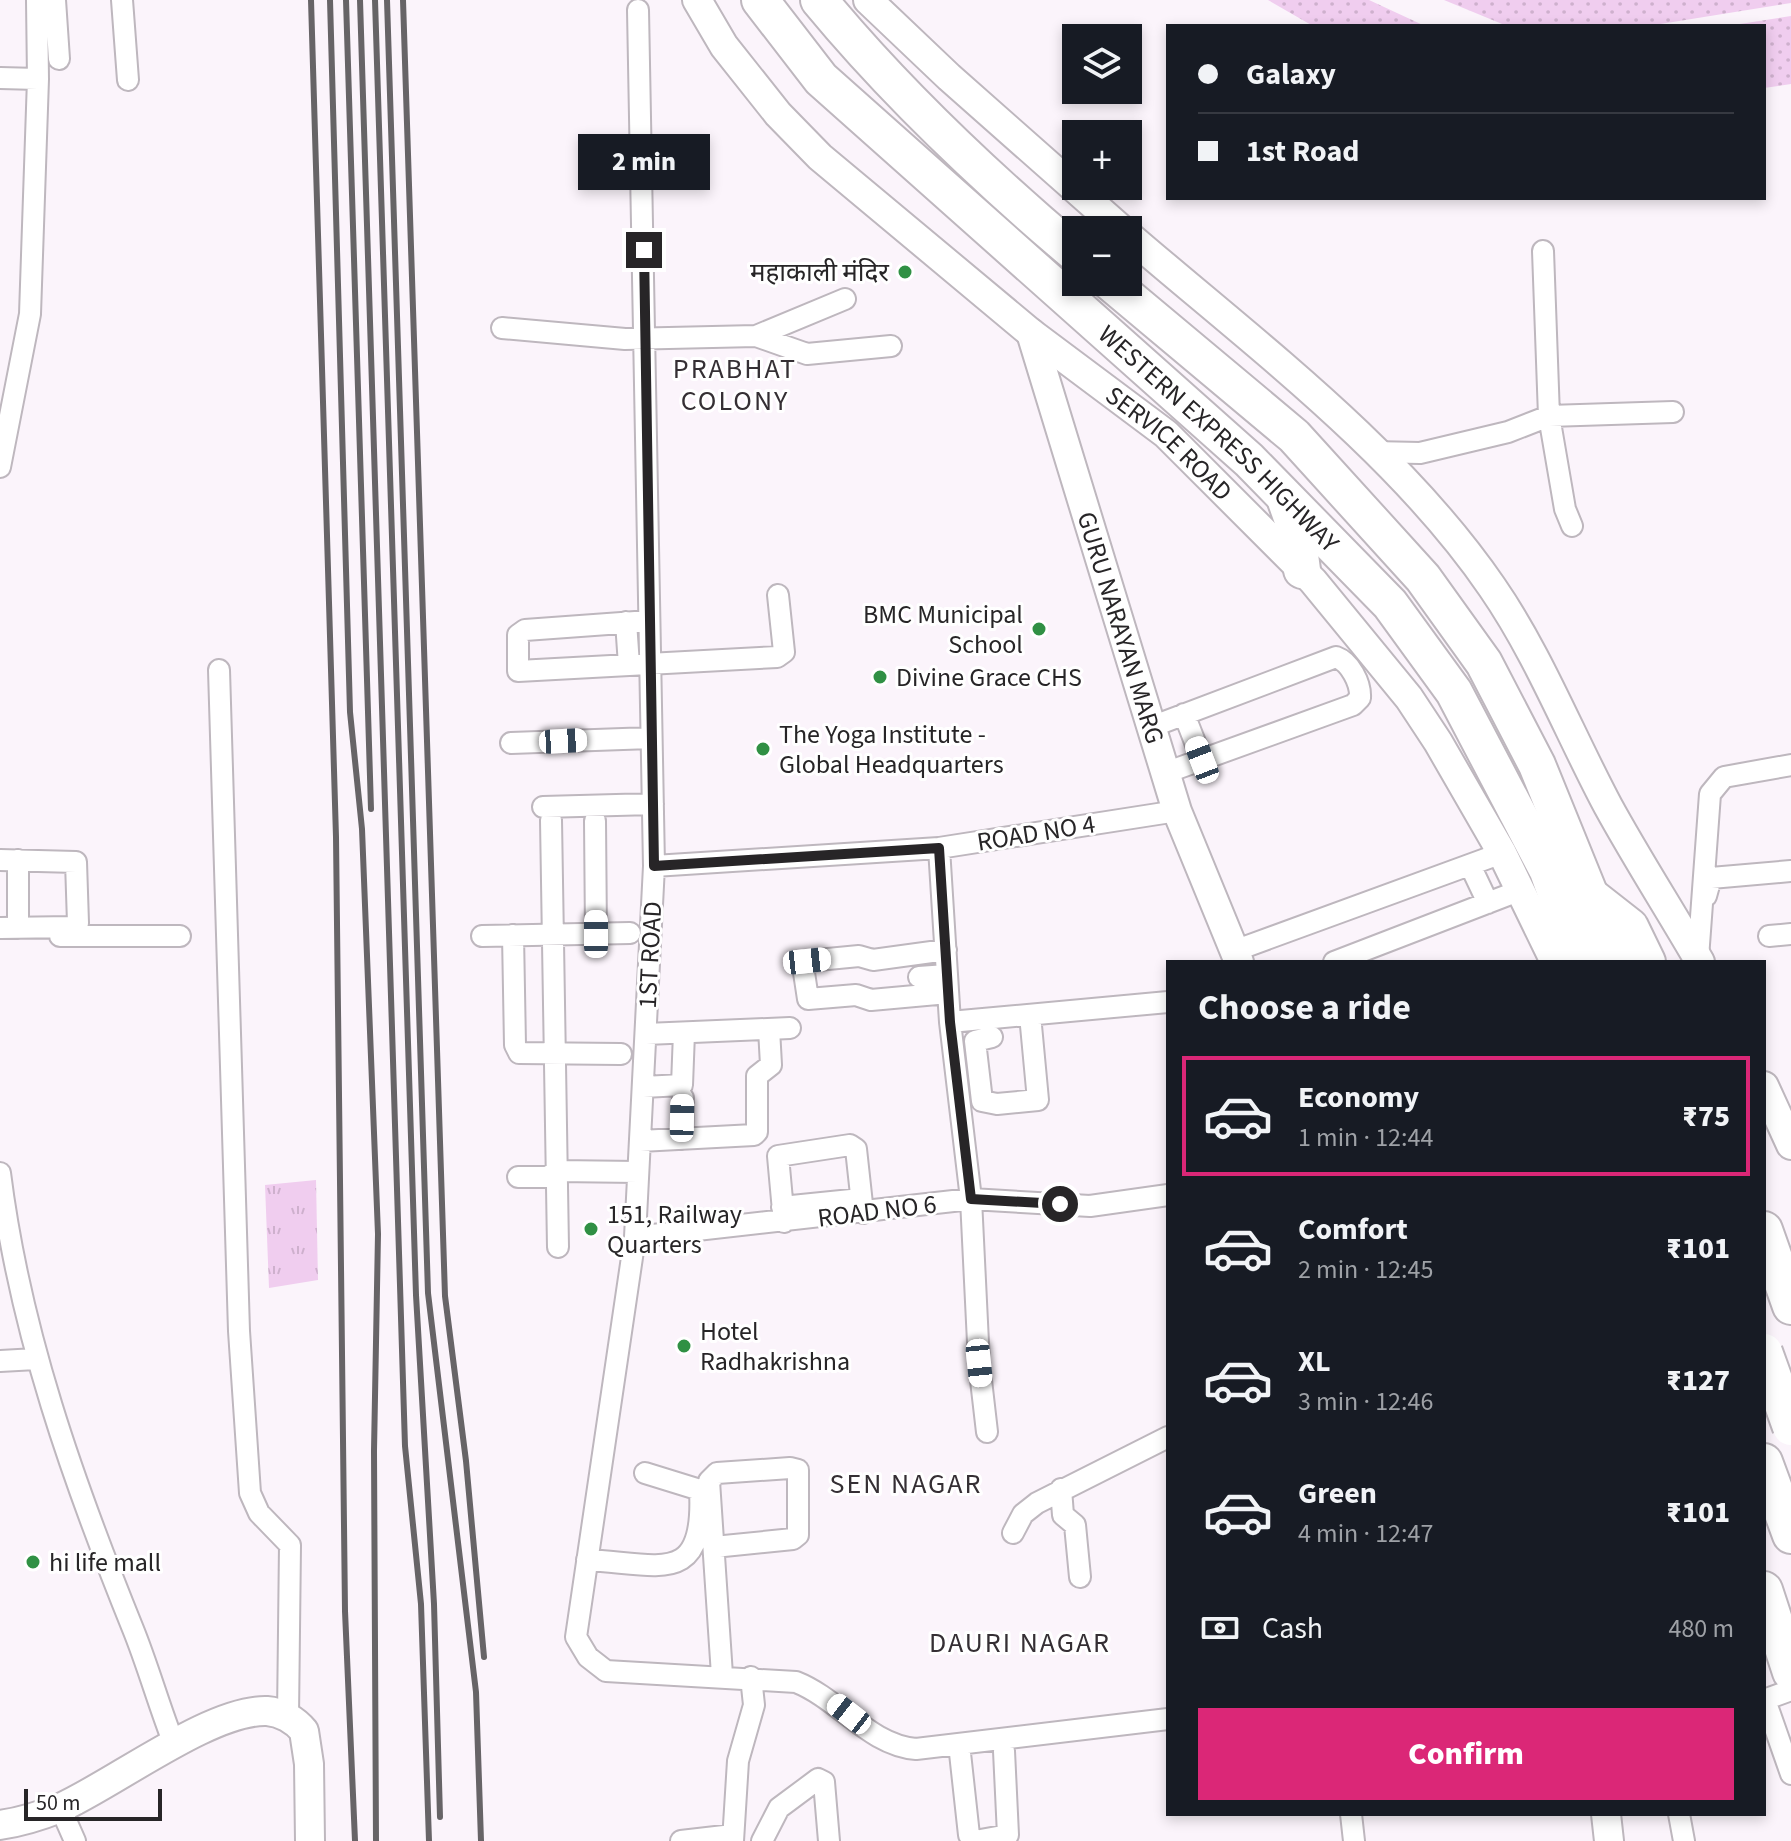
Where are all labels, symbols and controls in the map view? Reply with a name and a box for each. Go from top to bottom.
map controls [1062,24,1142,296]
button: layers [1062,24,1142,104]
text: Galaxy [1246,53,1336,96]
button: + [1062,120,1142,200]
text: 1st Road [1246,130,1359,173]
callout: 2 min [578,134,710,190]
text: 2 min [612,143,676,180]
button: − [1062,216,1142,296]
route end [626,232,662,268]
place label: महाकाली मंदिर [750,254,890,291]
marker: महाकाली मंदिर [896,263,914,281]
street label: WESTERN EXPRESS HIGHWAY [1090,316,1348,561]
district label: PRABHAT COLONY [673,349,797,421]
street label: SERVICE ROAD [1098,377,1241,509]
street label: GURU NARAYAN MARG [1068,507,1174,748]
place label: BMC Municipal School [863,596,1023,663]
marker: BMC Municipal School [1030,620,1048,638]
place label: Divine Grace CHS [896,659,1082,696]
marker: Divine Grace CHS [871,668,889,686]
place label: The Yoga Institute - Global Headquarters [779,716,1004,783]
car [538,728,588,754]
car [1182,733,1222,787]
marker: The Yoga Institute - Global Headquarters [754,740,772,758]
street label: ROAD NO 4 [974,805,1098,861]
street label: 1ST ROAD [629,900,671,1010]
car [584,910,608,958]
car [782,947,832,975]
text: Choose a ride [1198,982,1411,1033]
text: Economy [1298,1076,1419,1119]
icon: car [1202,1080,1274,1152]
car [670,1094,694,1142]
text: ₹75 [1682,1095,1730,1138]
text: 1 min · 12:44 [1298,1119,1433,1156]
street label: ROAD NO 6 [816,1185,938,1237]
route start [1042,1186,1078,1222]
place label: 151, Railway Quarters [607,1196,742,1263]
text: Comfort [1298,1208,1408,1251]
icon: car [1202,1212,1274,1284]
marker: 151, Railway Quarters [582,1220,600,1238]
text: ₹101 [1666,1227,1730,1270]
text: 2 min · 12:45 [1298,1251,1433,1288]
place label: Hotel Radhakrishna [700,1313,850,1380]
marker: Hotel Radhakrishna [675,1337,693,1355]
car [965,1338,993,1388]
text: XL [1298,1340,1331,1383]
icon: car [1202,1344,1274,1416]
text: ₹127 [1666,1359,1730,1402]
text: 3 min · 12:46 [1298,1383,1433,1420]
district label: SEN NAGAR [830,1464,982,1504]
text: Green [1298,1472,1377,1515]
icon: car [1202,1476,1274,1548]
text: ₹101 [1666,1491,1730,1534]
text: 4 min · 12:47 [1298,1515,1433,1552]
place label: hi life mall [49,1544,161,1581]
marker: hi life mall [24,1553,42,1571]
icon: cash [1198,1606,1242,1650]
text: Cash [1262,1607,1323,1650]
text: 480 m [1668,1610,1734,1647]
district label: DAURI NAGAR [929,1623,1111,1663]
car [823,1690,875,1738]
button: Confirm [1198,1708,1734,1800]
scale bar [24,1785,162,1821]
text: 50 m [36,1787,81,1819]

